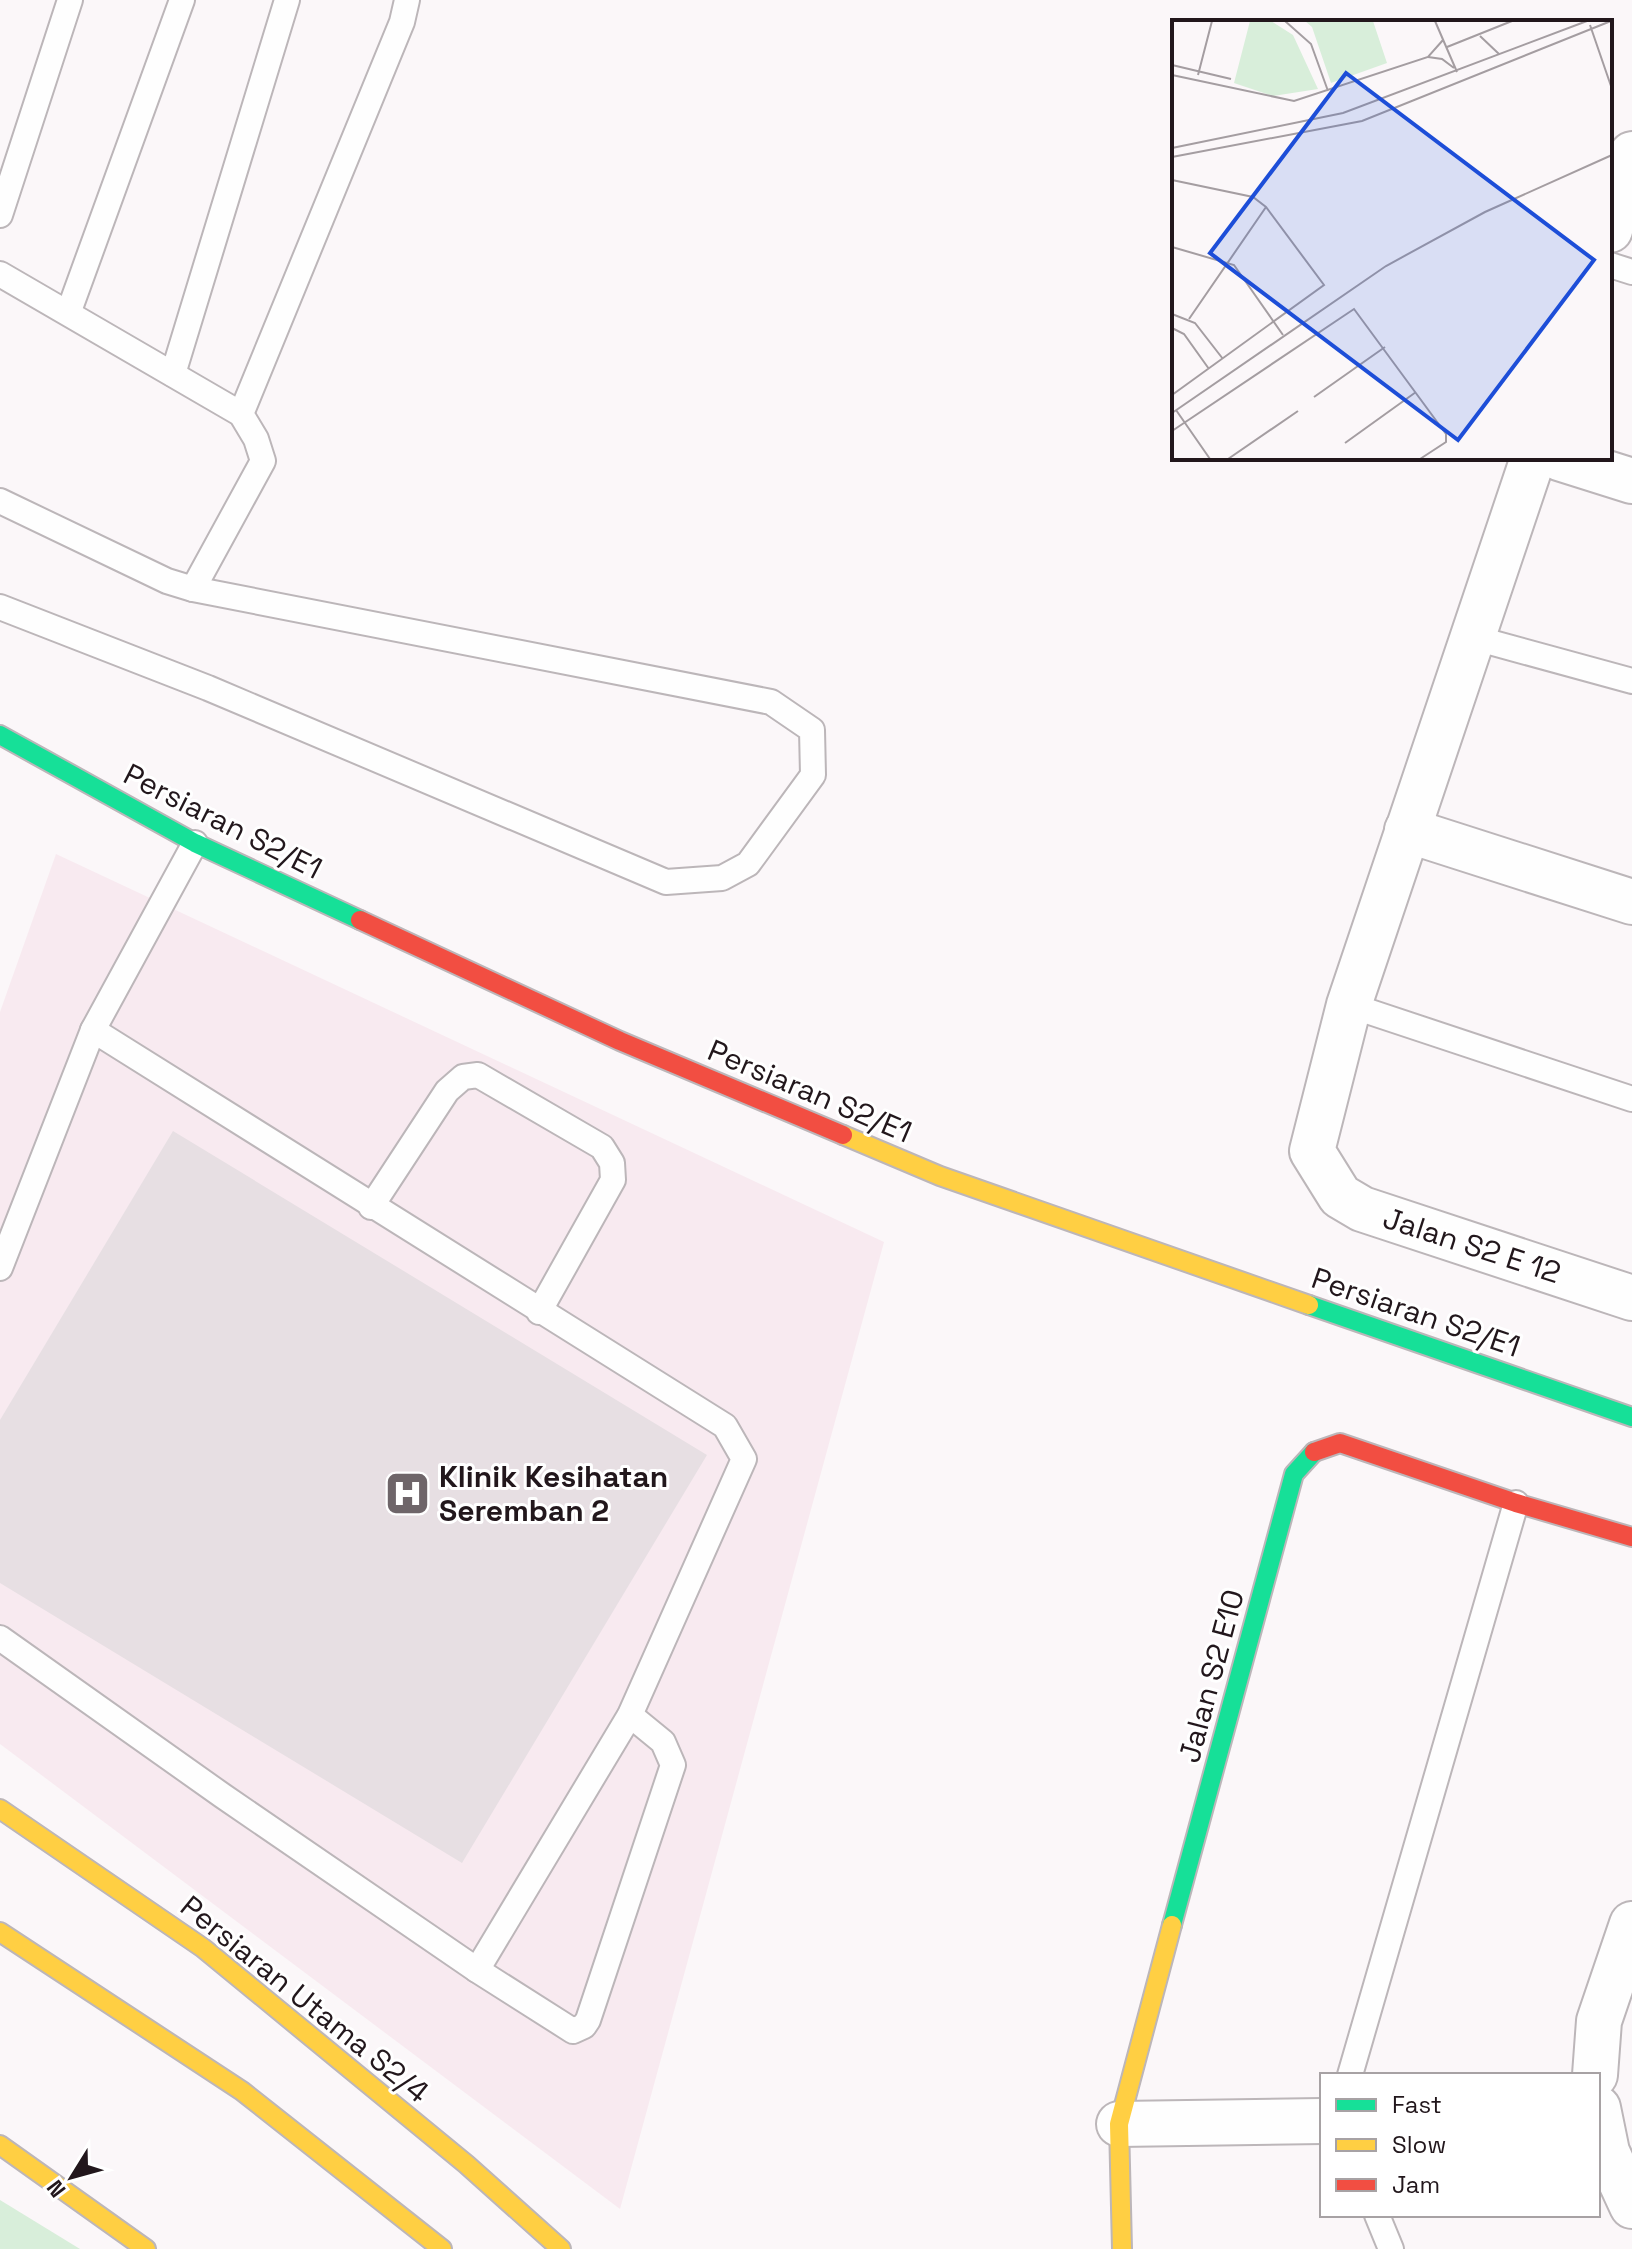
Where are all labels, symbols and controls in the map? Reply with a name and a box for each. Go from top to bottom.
inset map [1172,20,1612,460]
street label: Persiaran S2/E1 [117,754,329,888]
street label: Persiaran S2/E1 [702,1030,918,1152]
street label: Jalan S2 E 12 [1378,1198,1566,1292]
street label: Persiaran S2/E1 [1307,1258,1525,1366]
place label: Klinik Kesihatan Seremban 2 [439,1457,668,1530]
hospital icon: Klinik Kesihatan Seremban 2 [384,1469,432,1517]
street label: Jalan S2 E10 [1169,1585,1253,1767]
street label: Persiaran Utama S2/4 [173,1887,437,2111]
legend [1320,2073,1600,2217]
text: Fast [1392,2089,1442,2120]
text: Slow [1392,2129,1446,2160]
north arrow [32,2137,112,2217]
text: Jam [1392,2169,1440,2200]
text: N [40,2175,72,2203]

